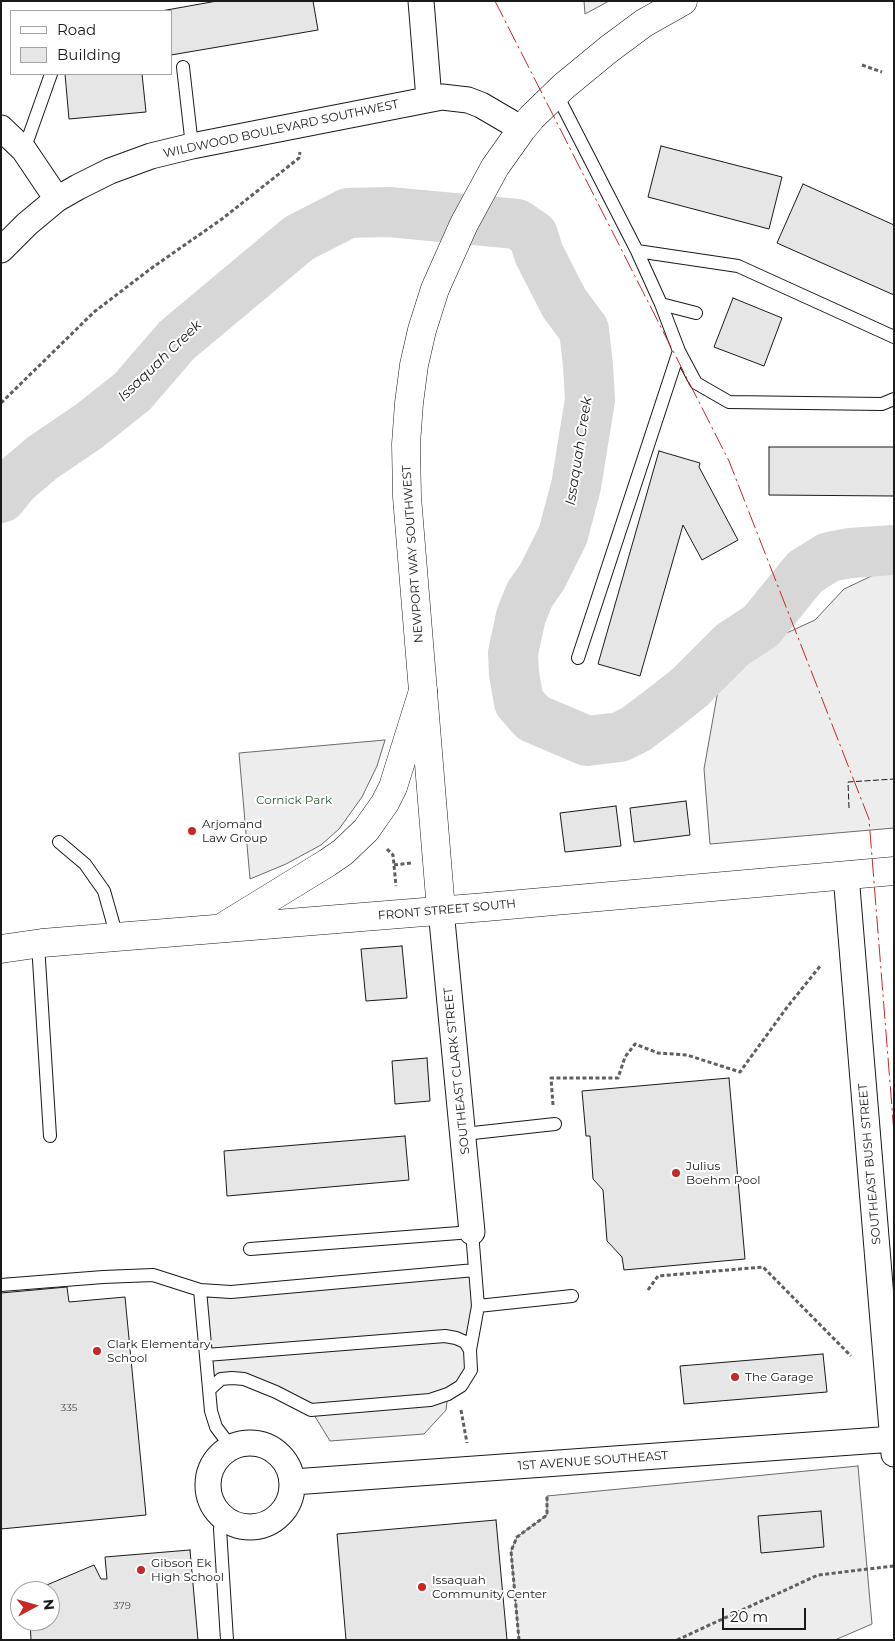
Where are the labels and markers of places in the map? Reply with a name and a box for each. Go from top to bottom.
place label: Arjomand Law Group [202,817,267,845]
marker: Arjomand Law Group [186,825,198,837]
place label: Julius Boehm Pool [686,1159,761,1187]
marker: Julius Boehm Pool [670,1167,682,1179]
place label: Clark Elementary School [107,1337,210,1365]
marker: Clark Elementary School [91,1345,103,1357]
place label: The Garage [745,1370,814,1384]
marker: The Garage [729,1371,741,1383]
place label: Gibson Ek High School [151,1556,224,1584]
marker: Gibson Ek High School [135,1564,147,1576]
place label: Issaquah Community Center [432,1573,547,1601]
marker: Issaquah Community Center [416,1581,428,1593]

